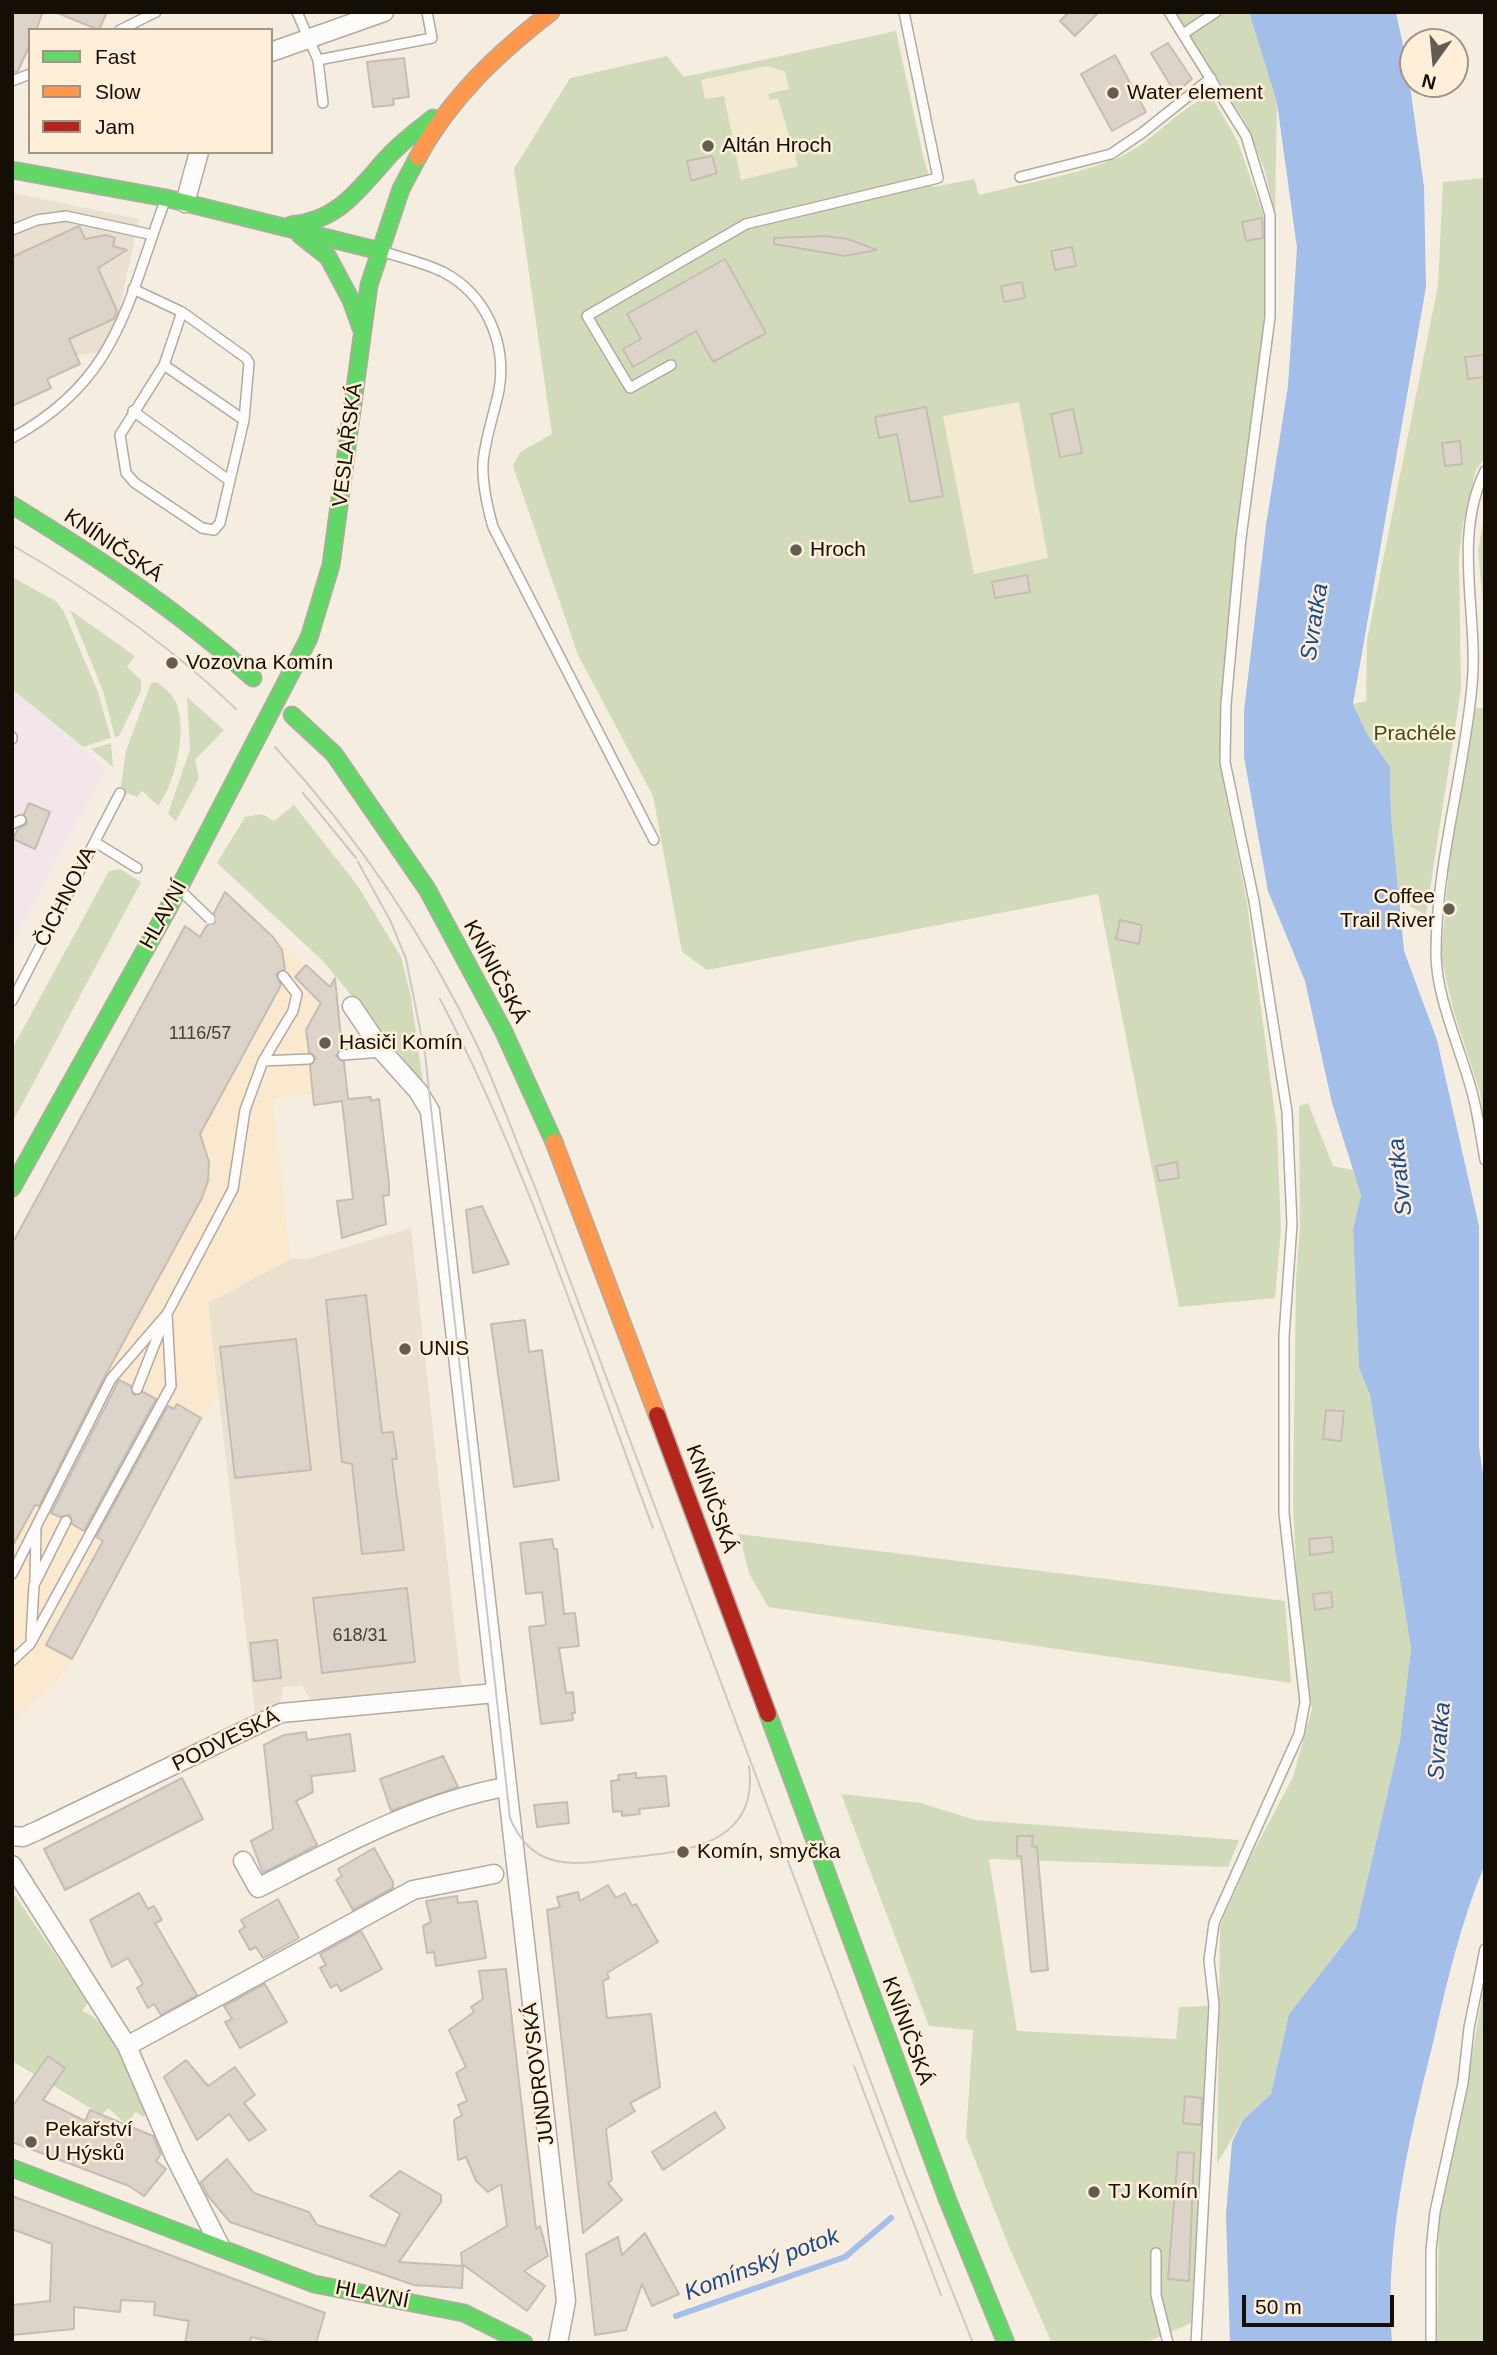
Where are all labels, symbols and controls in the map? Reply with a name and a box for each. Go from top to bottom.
legend [28,28,273,154]
north arrow [1399,28,1469,98]
text: Fast [95,45,136,68]
text: N [1420,70,1438,94]
text: Slow [95,80,141,103]
place label: Water element [1127,80,1263,106]
marker: Water element [1105,85,1121,101]
text: Jam [95,115,135,138]
place label: Altán Hroch [722,133,832,159]
marker: Altán Hroch [700,138,716,154]
street label: VESLAŘSKÁ [328,381,368,509]
street label: KNÍNIČSKÁ [59,504,167,588]
place label: Hroch [810,537,866,563]
marker: Hroch [788,542,804,558]
water label: Svratka [1295,581,1335,663]
place label: Vozovna Komín [186,650,333,676]
marker: Vozovna Komín [164,655,180,671]
park label: Prachéle [1374,721,1456,747]
street label: ČICHNOVA [30,843,102,951]
street label: HLAVNÍ [135,876,193,954]
place label: Coffee Trail River [1340,884,1435,934]
marker: Coffee Trail River [1441,901,1457,917]
street label: KNÍNIČSKÁ [457,916,533,1028]
house number: 1116/57 [169,1023,231,1045]
place label: Hasiči Komín [339,1030,463,1056]
marker: Hasiči Komín [317,1035,333,1051]
water label: Svratka [1383,1137,1419,1217]
place label: UNIS [419,1336,469,1362]
marker: UNIS [397,1341,413,1357]
street label: KNÍNIČSKÁ [680,1442,742,1556]
house number: 618/31 [332,1625,388,1647]
water label: Svratka [1423,1701,1457,1781]
street label: PODVESKÁ [169,1704,283,1778]
place label: Komín, smyčka [697,1839,841,1865]
marker: Komín, smyčka [675,1844,691,1860]
street label: KNÍNIČSKÁ [876,1974,938,2088]
street label: JUNDROVSKÁ [518,2001,560,2147]
place label: Pekařství U Hýsků [45,2117,133,2167]
marker: Pekařství U Hýsků [23,2134,39,2150]
place label: TJ Komín [1108,2179,1198,2205]
marker: TJ Komín [1086,2184,1102,2200]
water label: Komínský potok [681,2223,843,2307]
street label: HLAVNÍ [333,2276,411,2314]
scale bar [1245,2282,1397,2326]
text: 50 m [1255,2295,1302,2318]

